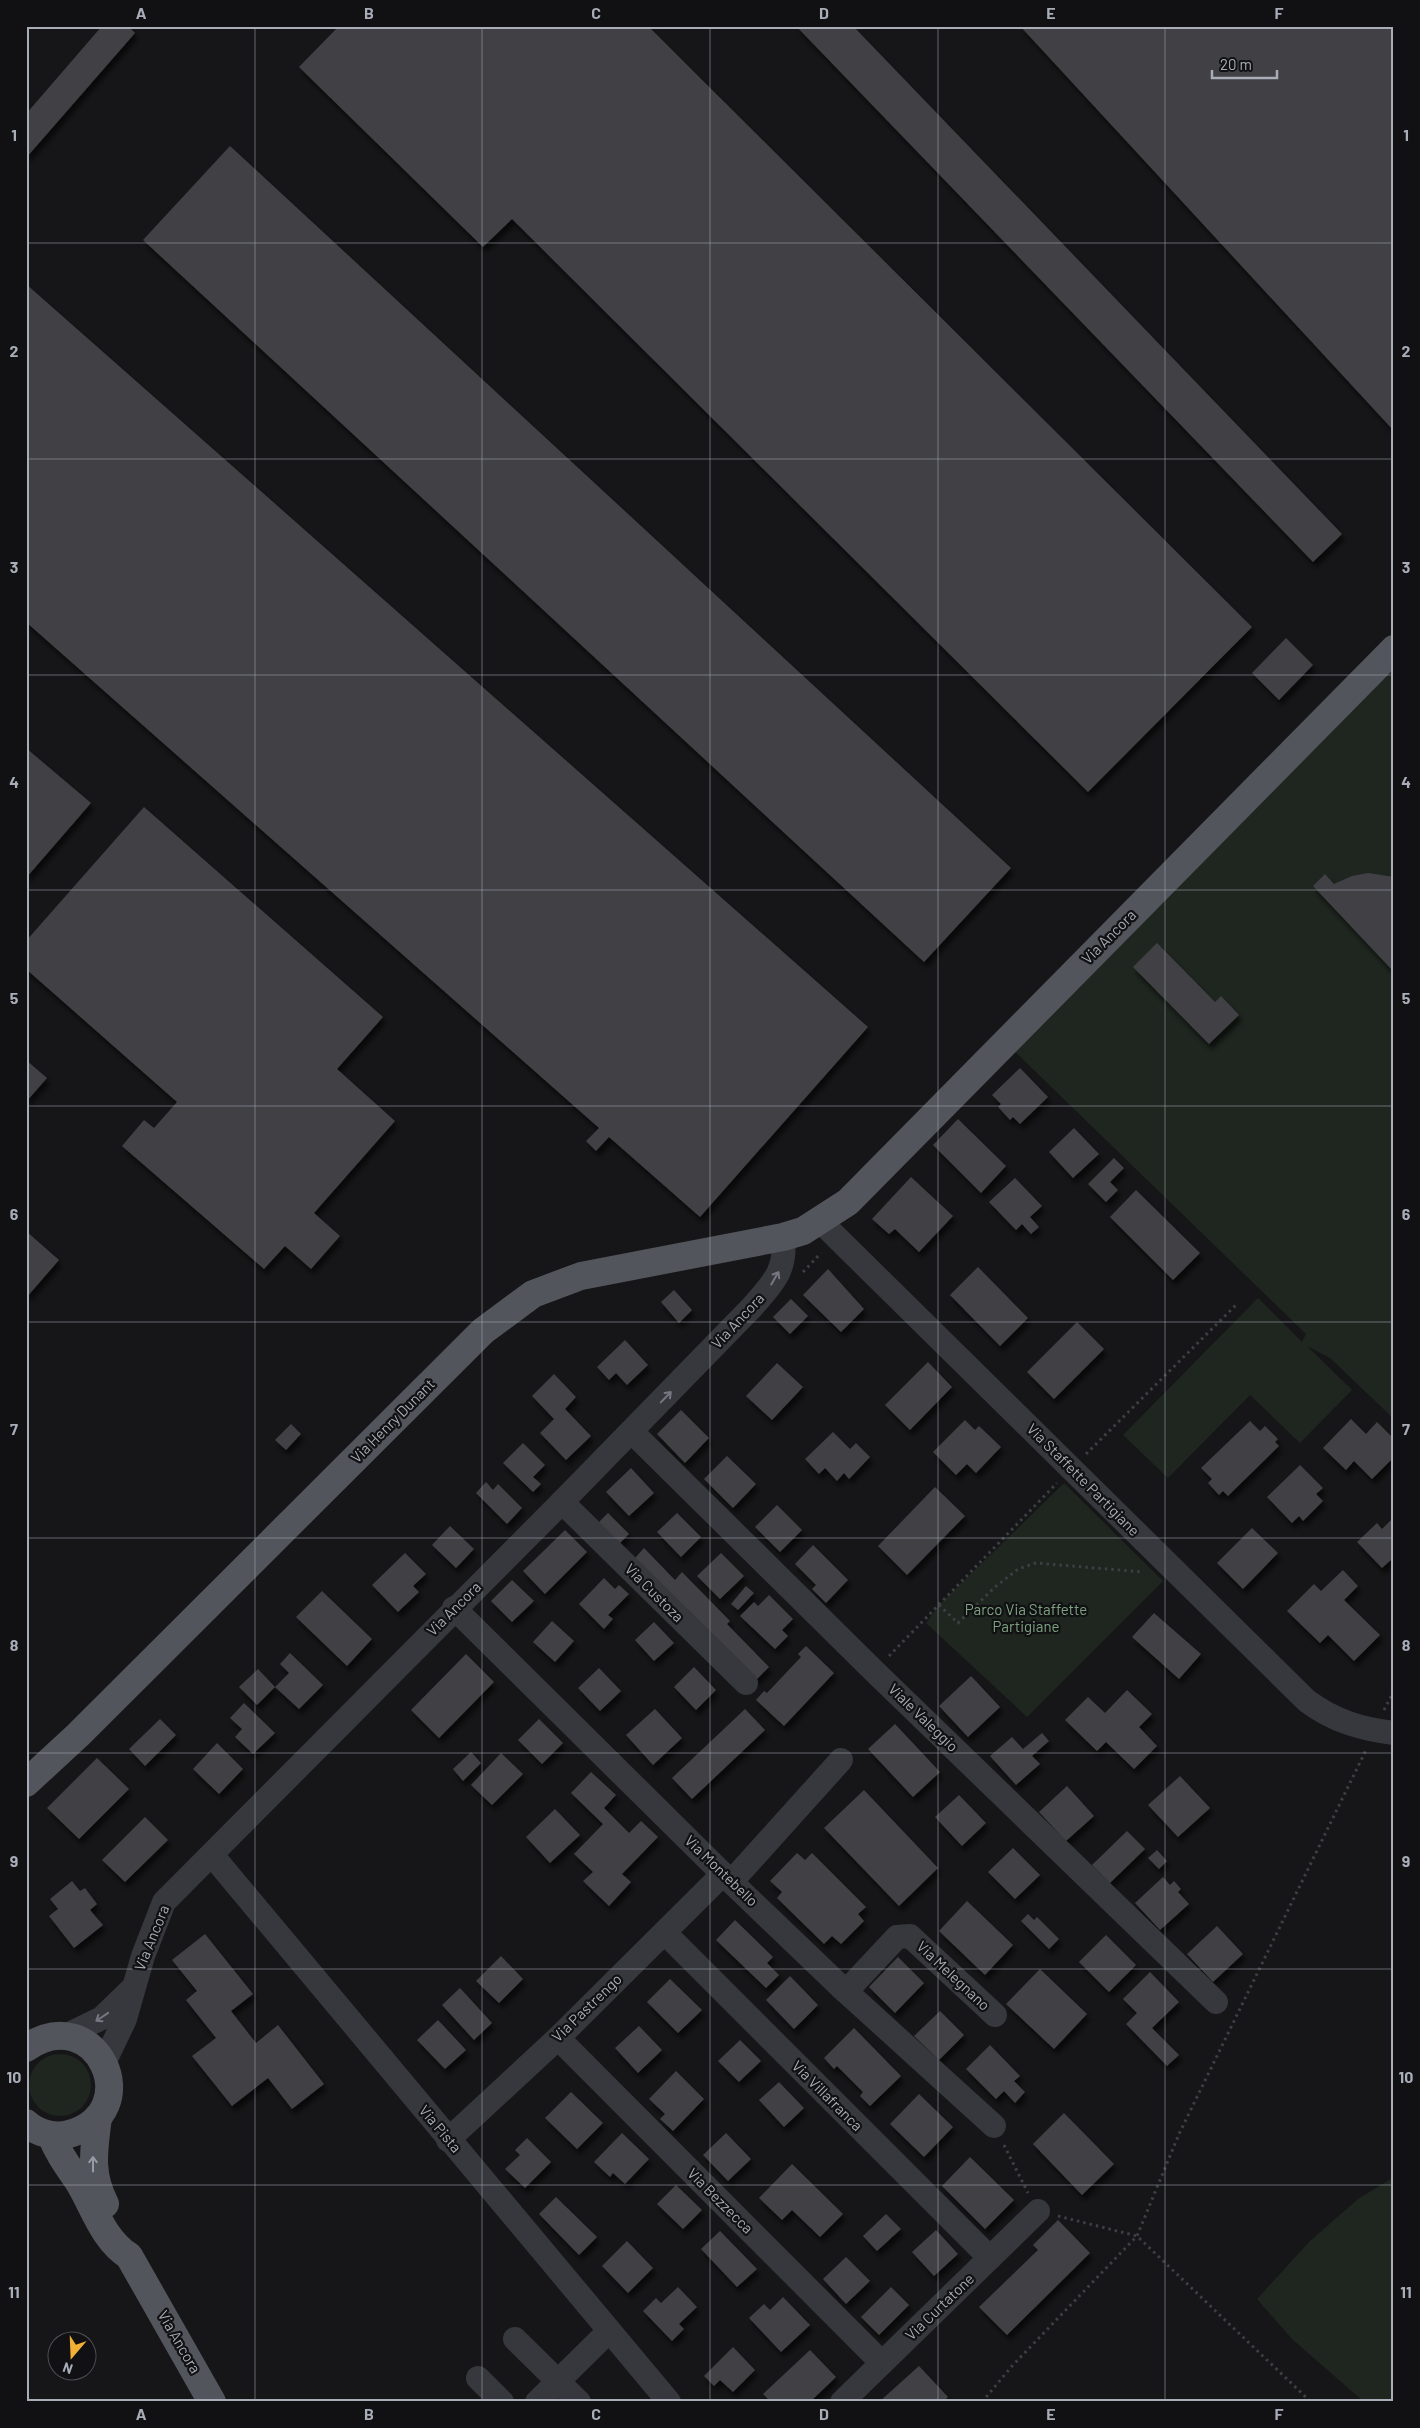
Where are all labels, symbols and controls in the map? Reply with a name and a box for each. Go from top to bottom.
text: A [136,3,147,22]
text: B [364,3,374,22]
text: C [591,3,601,22]
text: D [819,3,829,22]
text: E [1046,3,1056,22]
text: F [1275,3,1284,22]
scale bar [1212,48,1278,80]
text: 20 m [1220,55,1252,73]
text: 1 [11,125,17,144]
text: 1 [1403,125,1409,144]
text: 2 [10,341,19,360]
text: 2 [1402,341,1411,360]
text: 3 [10,557,18,576]
text: 3 [1402,557,1410,576]
text: 4 [9,772,19,791]
text: 4 [1401,772,1411,791]
street label: Via Ancora [1077,905,1139,967]
text: 5 [10,988,19,1007]
text: 5 [1402,988,1411,1007]
text: 6 [10,1204,19,1223]
text: 6 [1402,1204,1411,1223]
one-way arrow [771,1271,781,1285]
street label: Via Ancora [707,1289,768,1352]
street label: Via Henry Dunant [347,1375,438,1466]
one-way arrow [660,1390,672,1403]
text: 7 [10,1419,18,1438]
street label: Via Staffette Partigiane [1024,1419,1144,1539]
text: 7 [1402,1419,1410,1438]
street label: Via Custoza [622,1559,688,1625]
street label: Via Ancora [422,1577,484,1639]
park label: Parco Via Staffette Partigiane [965,1600,1087,1635]
text: 8 [10,1635,19,1654]
text: 8 [1402,1635,1411,1654]
street label: Viale Valeggio [885,1680,962,1755]
street label: Via Montebello [681,1831,762,1910]
text: 9 [10,1851,18,1870]
text: 9 [1402,1851,1410,1870]
street label: Via Ancora [130,1902,172,1973]
street label: Via Melegnano [913,1937,994,2014]
street label: Via Pastrengo [548,1969,625,2045]
one-way arrow [95,2012,109,2022]
street label: Via Villafranca [789,2056,867,2134]
text: 10 [7,2067,21,2086]
text: 10 [1399,2067,1413,2086]
street label: Via Pista [416,2101,466,2156]
one-way arrow [89,2156,98,2172]
street label: Via Bezzecca [684,2164,757,2237]
street label: Via Curtatone [901,2269,977,2344]
text: 11 [8,2282,20,2301]
text: 11 [1400,2282,1412,2301]
street label: Via Ancora [155,2307,205,2376]
north arrow [48,2330,98,2380]
text: N [60,2359,75,2378]
text: A [136,2404,147,2423]
text: B [364,2404,374,2423]
text: C [591,2404,601,2423]
text: D [819,2404,829,2423]
text: E [1046,2404,1056,2423]
text: F [1275,2404,1284,2423]

